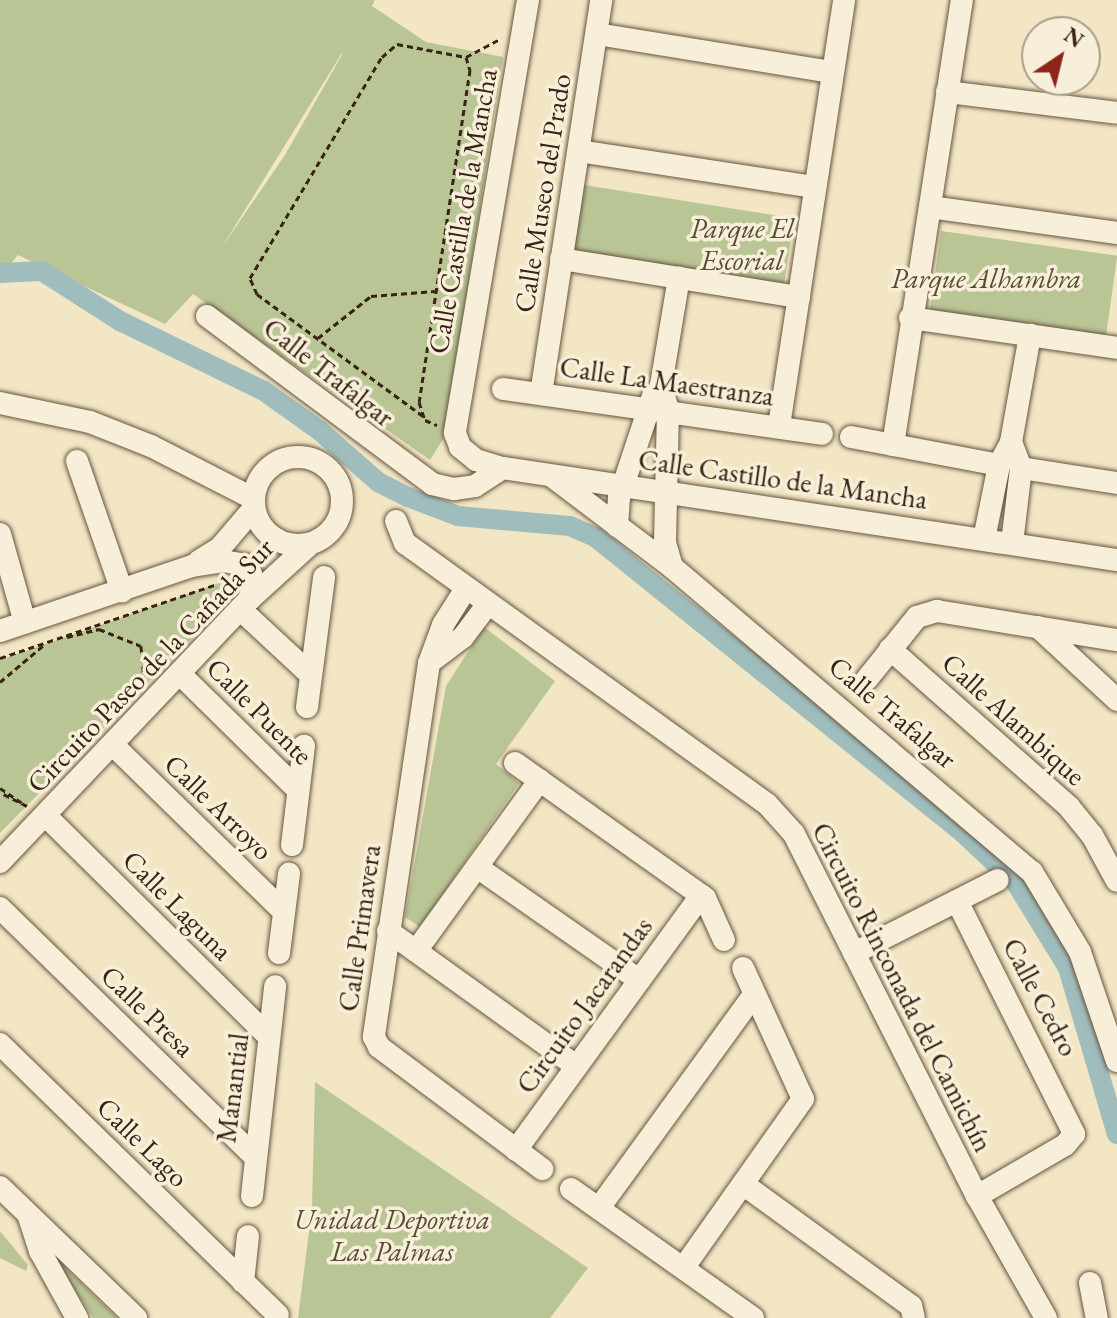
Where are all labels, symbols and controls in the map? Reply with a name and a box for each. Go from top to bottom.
north arrow [1021,16,1101,96]
text: N [1058,21,1090,55]
street label: Calle Castilla de la Mancha [420,66,504,356]
street label: Calle Museo del Prado [507,71,577,315]
park label: Parque El Escorial [690,211,794,277]
park label: Parque Alhambra [891,261,1081,295]
street label: Calle Trafalgar [257,311,401,433]
street label: Calle La Maestranza [558,349,776,413]
street label: Calle Castillo de la Mancha [636,442,930,516]
street label: Circuito Paseo de la Cañada Sur [19,531,281,799]
street label: Calle Alambique [935,646,1093,792]
street label: Calle Trafalgar [822,649,964,775]
street label: Calle Puente [200,651,320,771]
street label: Calle Arroyo [158,747,280,867]
street label: Circuito Rinconada del Camichín [805,817,1001,1157]
street label: Calle Primavera [331,842,387,1014]
street label: Calle Laguna [116,843,240,967]
street label: Circuito Jacarandas [509,910,659,1100]
street label: Calle Cedro [996,932,1086,1062]
street label: Calle Presa [94,958,202,1064]
street label: Manantial [209,1031,255,1145]
street label: Calle Lago [90,1090,196,1194]
park label: Unidad Deportiva Las Palmas [294,1202,490,1268]

